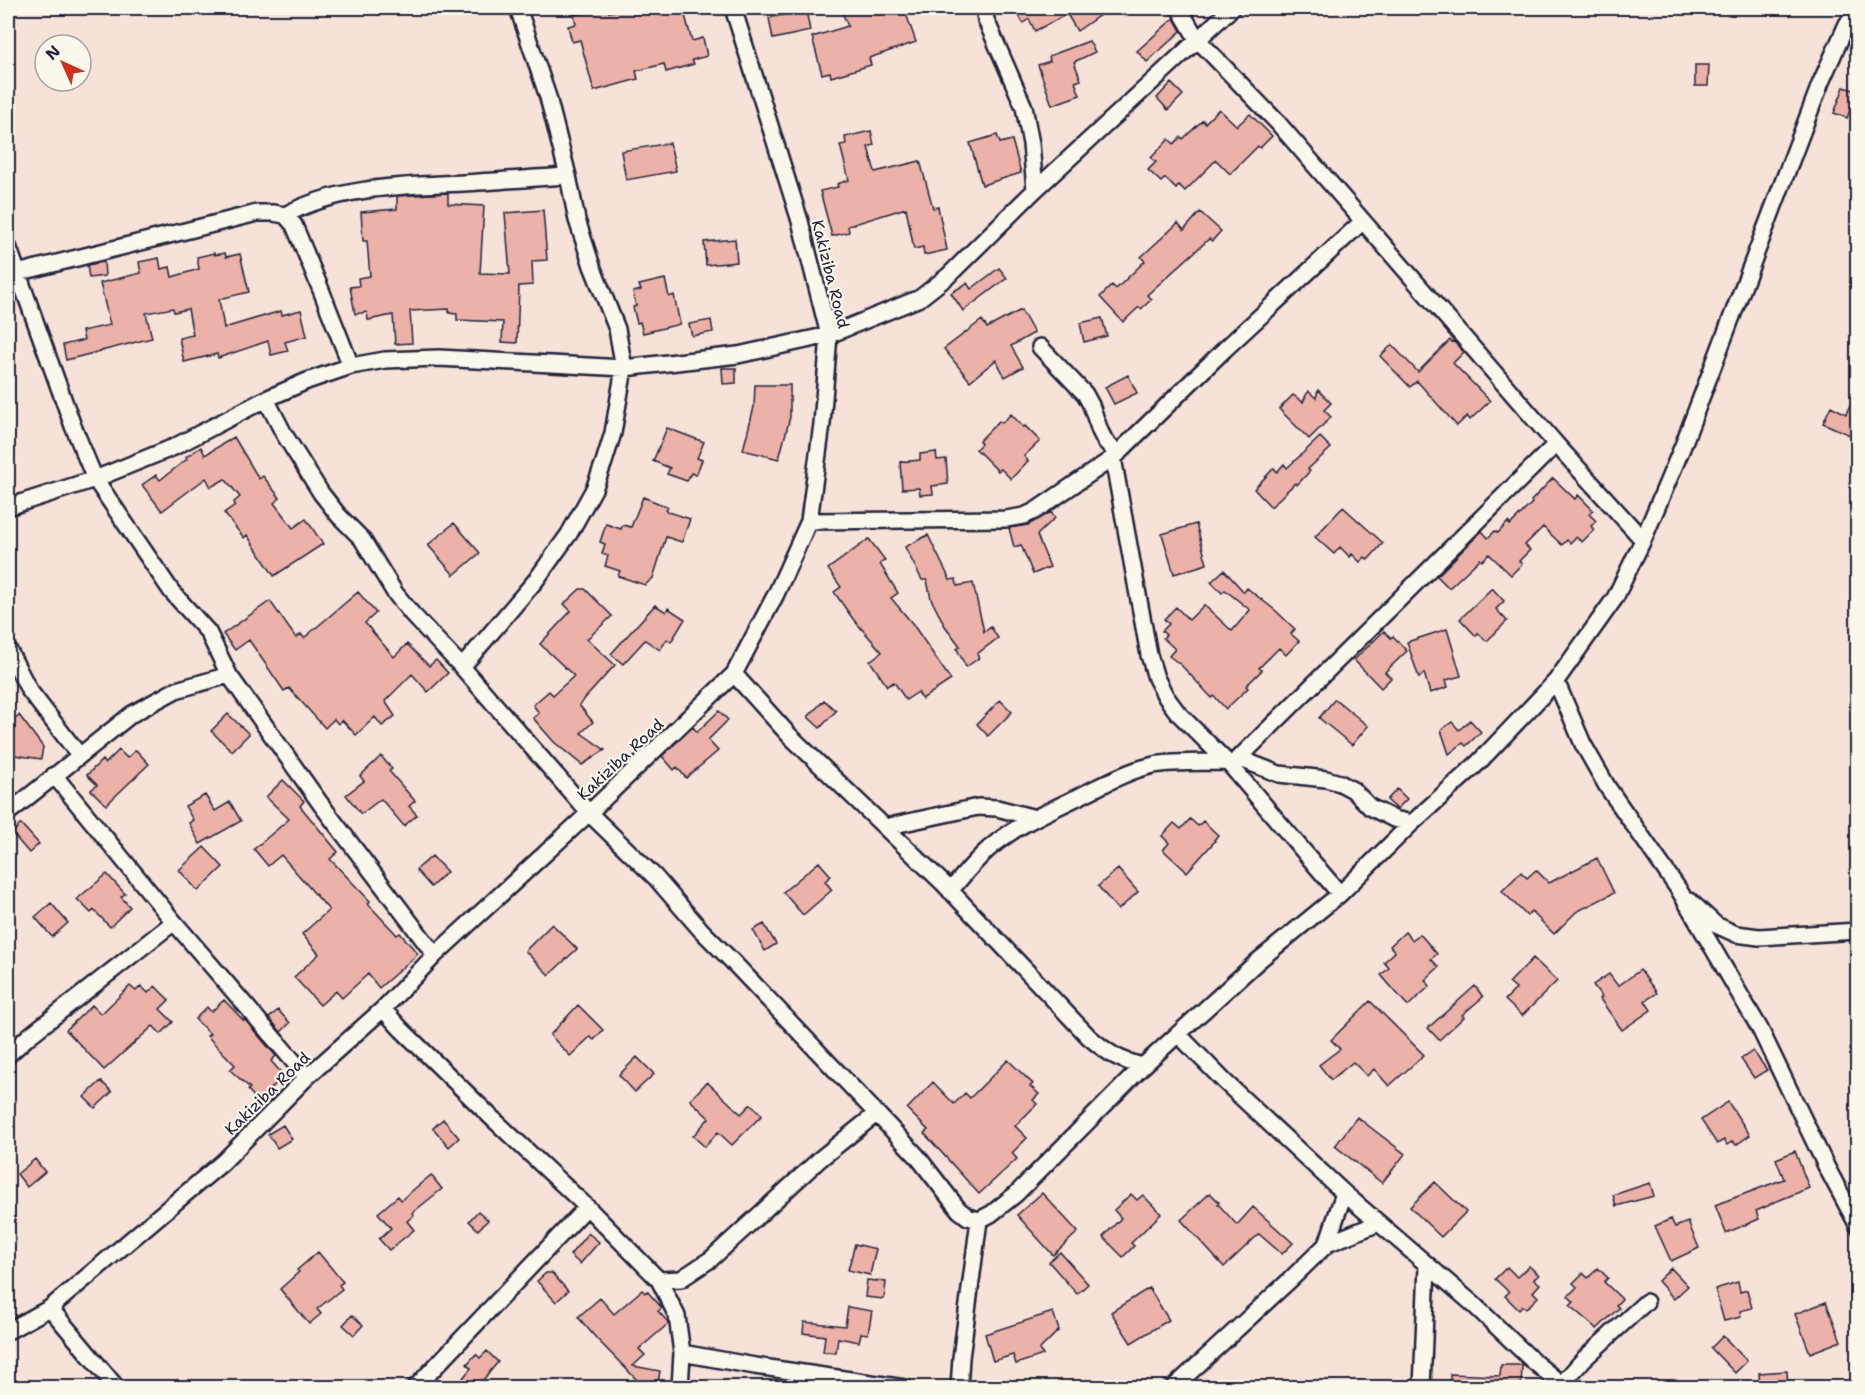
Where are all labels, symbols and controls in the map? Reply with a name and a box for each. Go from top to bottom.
north arrow [33,33,93,93]
text: N [41,41,65,65]
street label: Kakiziba Road [807,218,854,331]
street label: Kakiziba Road [573,714,668,805]
street label: Kakiziba Road [220,1047,315,1140]

